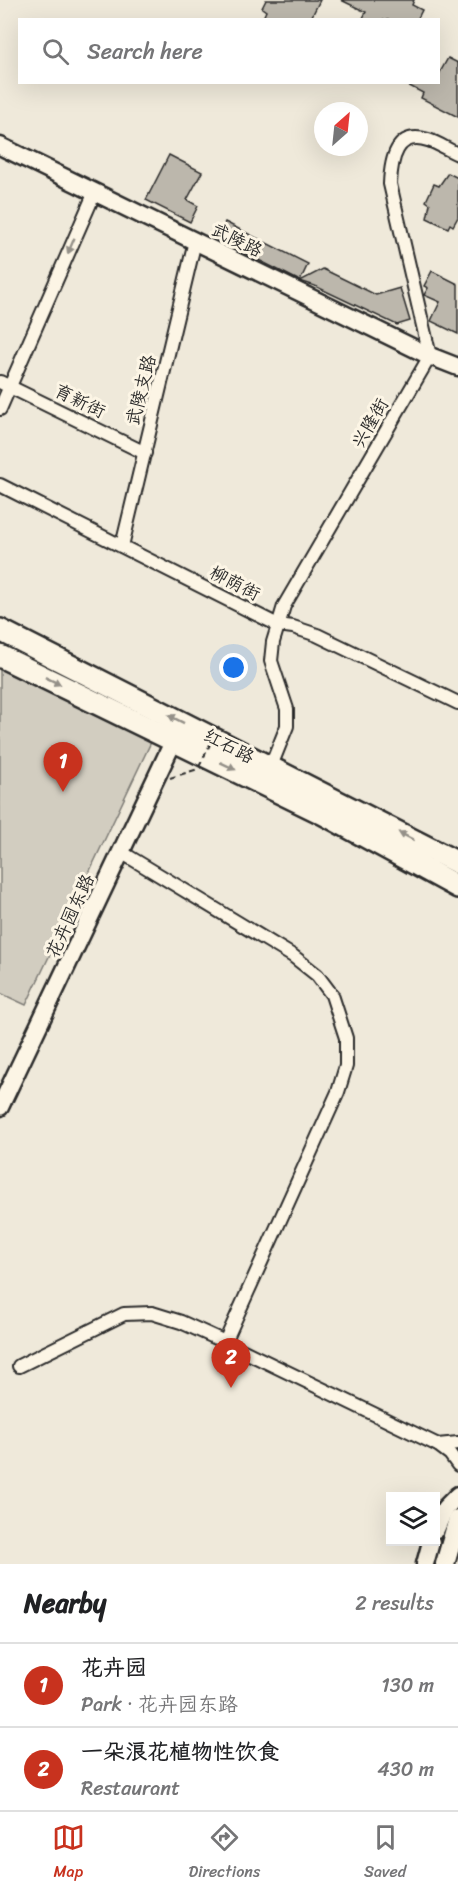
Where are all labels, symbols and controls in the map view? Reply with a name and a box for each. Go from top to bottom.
search box [18,18,440,84]
text: Search here [87,32,203,71]
icon: search [39,35,72,68]
north arrow [314,102,368,156]
street label: 武陵路 [206,214,268,266]
one-way arrow [67,237,76,254]
street label: 武陵支路 [117,351,165,429]
street label: 育新街 [49,375,111,427]
street label: 兴隆街 [343,392,397,454]
street label: 柳荫街 [204,556,266,610]
your location [219,653,248,682]
one-way arrow [44,677,61,686]
one-way arrow [168,714,185,724]
street label: 红石路 [198,719,260,773]
pin: 1 [44,742,82,792]
one-way arrow [220,762,237,771]
one-way arrow [397,831,414,841]
street label: 花卉园东路 [36,868,104,964]
pin: 2 [212,1338,250,1388]
map controls [386,1492,440,1546]
button: layers [386,1492,440,1546]
text: Nearby [24,1580,106,1626]
text: 2 results [355,1586,434,1621]
text: 花卉园 [81,1648,147,1687]
text: 1 [39,1668,48,1703]
text: 130 m [381,1668,434,1703]
text: Park · 花卉园东路 [81,1687,238,1722]
text: 一朵浪花植物性饮食 [81,1732,279,1771]
text: 2 [38,1752,49,1787]
text: 430 m [377,1752,434,1787]
text: Restaurant [81,1771,180,1806]
tab: Map [52,1821,85,1886]
tab: Directions [189,1821,260,1886]
tab: Saved [364,1821,406,1886]

